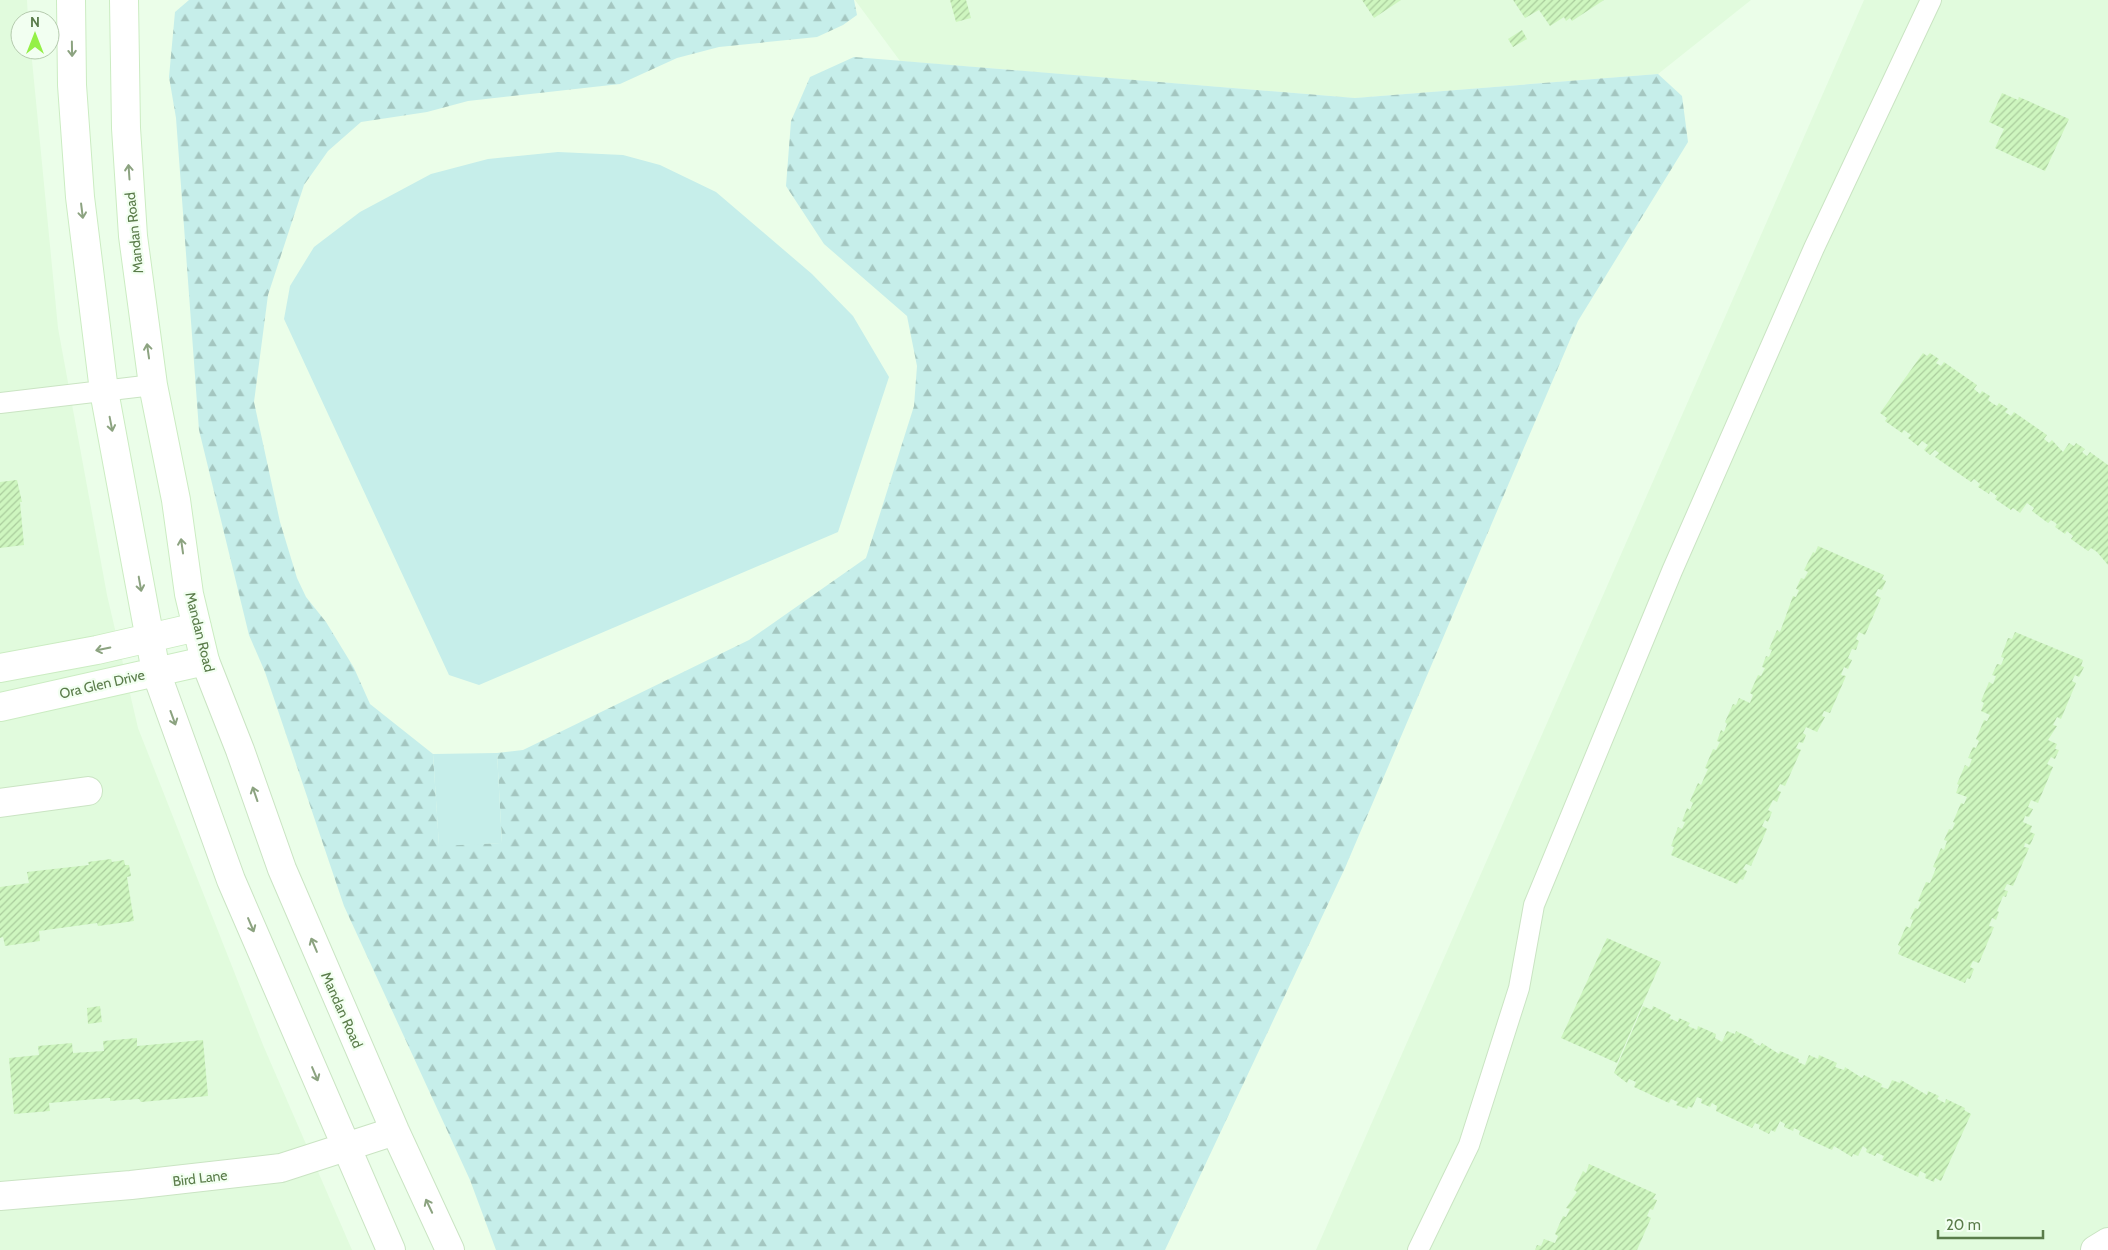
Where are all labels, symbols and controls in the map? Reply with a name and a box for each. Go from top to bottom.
north arrow [10,10,60,60]
text: N [30,13,40,31]
one-way arrow [67,40,76,56]
one-way arrow [124,165,133,181]
street label: Mandan Road [121,191,147,275]
one-way arrow [77,203,87,219]
one-way arrow [143,344,153,360]
one-way arrow [106,415,116,431]
one-way arrow [177,538,187,554]
one-way arrow [136,575,146,591]
street label: Mandan Road [181,590,219,674]
one-way arrow [95,645,111,654]
street label: Ora Glen Drive [58,665,146,703]
one-way arrow [169,710,178,725]
one-way arrow [250,786,259,802]
one-way arrow [246,917,256,932]
one-way arrow [308,938,318,953]
street label: Mandan Road [317,969,367,1051]
one-way arrow [311,1066,321,1081]
street label: Bird Lane [172,1166,228,1190]
one-way arrow [424,1199,434,1214]
scale bar [1938,1208,2043,1240]
text: 20 m [1946,1216,1981,1234]

